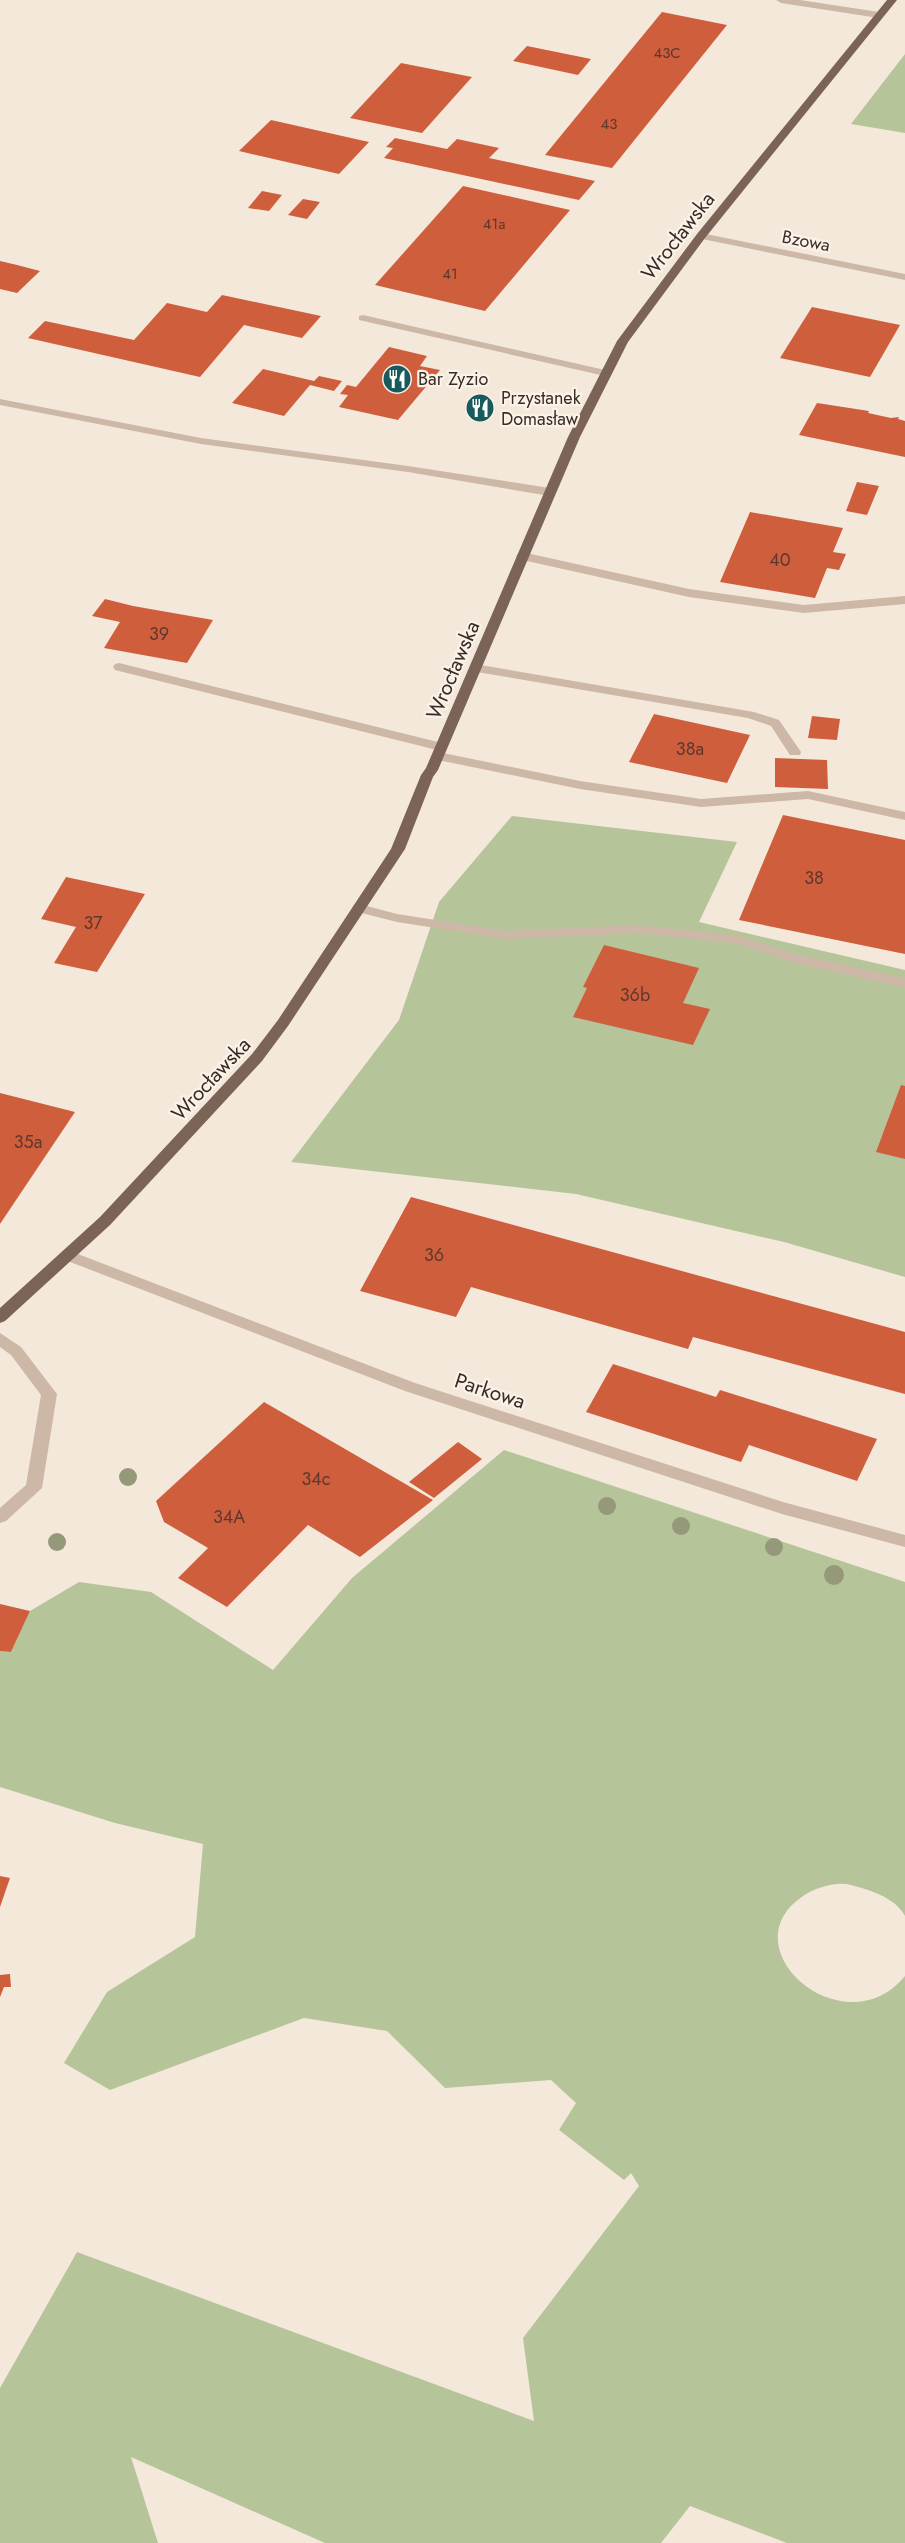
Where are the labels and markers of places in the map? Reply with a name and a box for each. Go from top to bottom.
restaurant icon: Bar Zyzio [381,363,413,395]
place label: Bar Zyzio [418,366,489,392]
place label: Przystanek Domasław [501,385,581,432]
restaurant icon: Przystanek Domasław [464,392,496,424]

